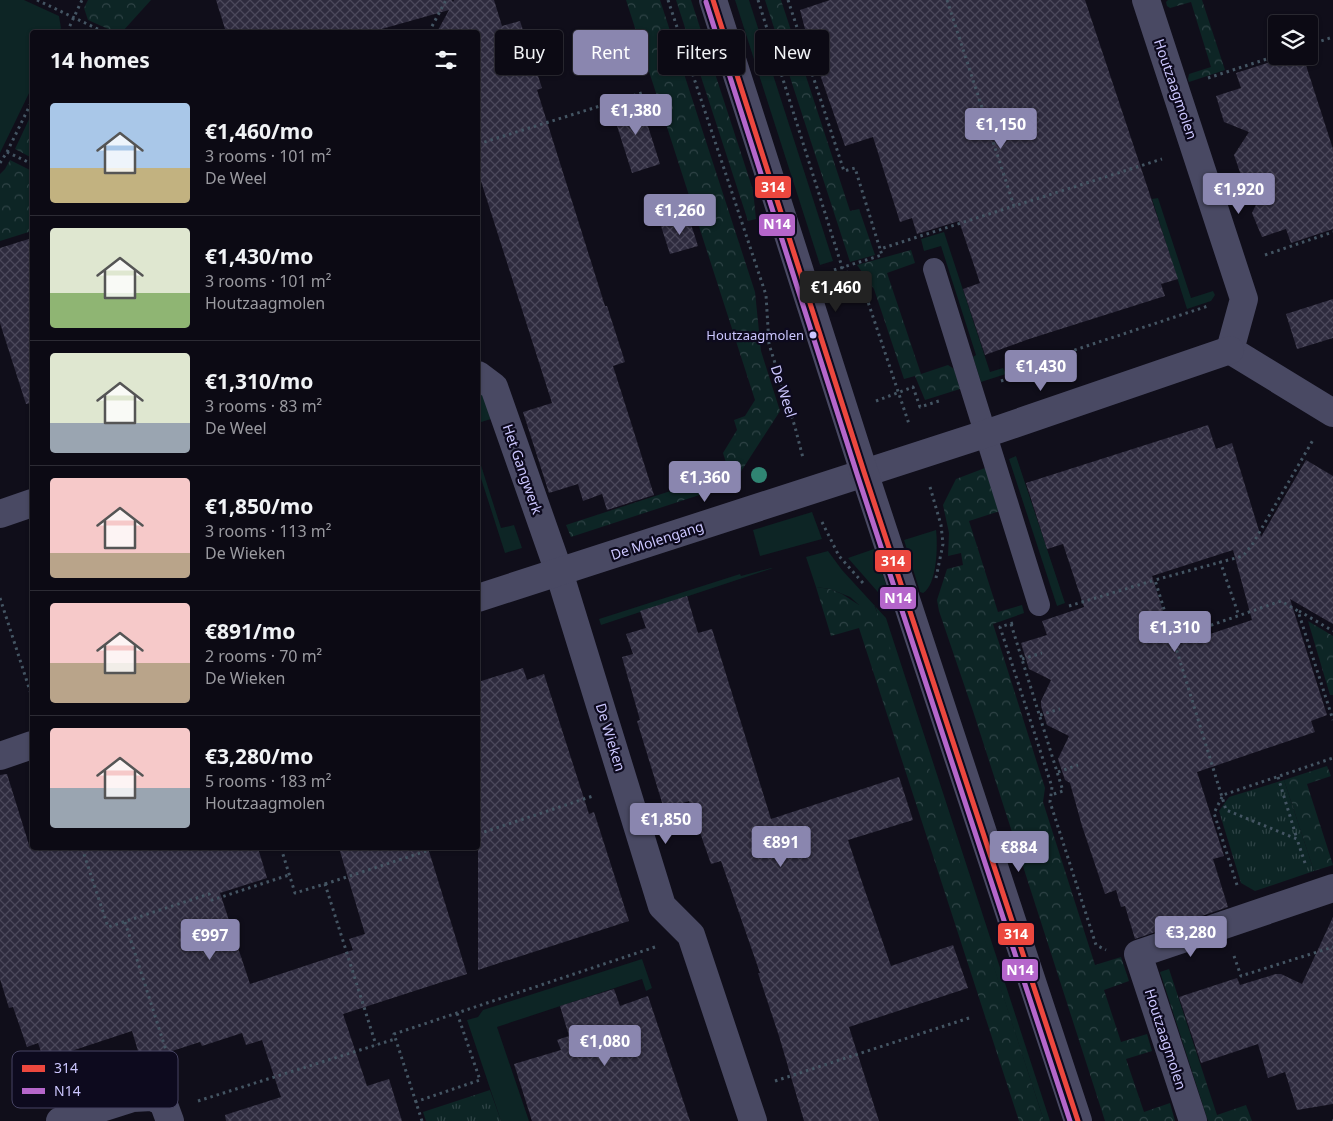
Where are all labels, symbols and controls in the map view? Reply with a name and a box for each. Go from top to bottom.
map controls [1268,15,1318,65]
button: layers [1268,15,1318,65]
chip: Buy [495,30,563,75]
chip: Rent [573,30,648,75]
chip: Filters [658,30,745,75]
chip: New [755,30,829,75]
street label: Houtzaagmolen [1150,36,1202,142]
text: 14 homes [50,46,150,74]
icon: filters [432,46,460,74]
pin: €1,380 [595,94,677,136]
text: €1,380 [611,99,661,121]
pin: €1,150 [960,108,1042,150]
text: €1,150 [976,113,1026,135]
text: €1,460/mo [205,117,313,145]
icon: home [90,123,150,183]
text: 3 rooms · 101 m² [205,145,331,167]
text: De Weel [205,167,267,189]
pin: €1,920 [1198,172,1280,215]
line badge: 314 [754,175,792,199]
text: 314 [761,177,785,196]
text: €1,920 [1214,178,1264,200]
pin: €1,260 [639,194,721,236]
text: €1,260 [655,199,705,221]
line badge: N14 [758,213,796,237]
text: N14 [763,214,791,233]
text: €1,430/mo [205,242,313,270]
icon: home [90,248,150,308]
text: 3 rooms · 101 m² [205,270,331,292]
pin: €1,460 [795,270,877,313]
text: €1,460 [811,276,861,298]
text: Houtzaagmolen [205,292,325,314]
place label: Houtzaagmolen [706,326,804,344]
marker: Houtzaagmolen [808,330,818,340]
pin: €1,430 [1000,350,1082,392]
text: €1,430 [1016,355,1066,377]
street label: De Weel [767,362,801,420]
text: €1,310/mo [205,367,313,395]
icon: home [90,373,150,433]
text: 3 rooms · 83 m² [205,395,322,417]
text: De Weel [205,417,267,439]
street label: Het Gangwerk [499,421,548,517]
pin: €1,360 [664,460,746,503]
text: €1,360 [680,466,730,488]
text: €1,850/mo [205,492,313,520]
icon: home [90,498,150,558]
street label: De Molengang [608,516,706,564]
text: 3 rooms · 113 m² [205,520,331,542]
text: De Wieken [205,542,285,564]
line badge: 314 [874,549,912,573]
text: 314 [881,551,905,570]
line badge: N14 [879,586,917,610]
text: N14 [884,588,912,607]
pin: €1,310 [1134,610,1216,653]
text: €1,310 [1150,616,1200,638]
text: €891/mo [205,617,295,645]
icon: home [90,623,150,683]
text: 2 rooms · 70 m² [205,645,322,667]
text: De Wieken [205,667,285,689]
street label: De Wieken [592,701,630,773]
text: €3,280/mo [205,742,313,770]
icon: home [90,748,150,808]
text: 5 rooms · 183 m² [205,770,331,792]
text: Houtzaagmolen [205,792,325,814]
pin: €1,850 [625,802,707,845]
text: €1,850 [641,808,691,830]
pin: €891 [751,826,811,868]
pin: €884 [989,830,1049,873]
text: €891 [763,831,799,853]
text: €884 [1001,836,1037,858]
pin: €3,280 [1150,916,1232,958]
pin: €997 [180,918,240,961]
text: €3,280 [1166,921,1216,943]
line badge: 314 [997,922,1035,946]
text: €997 [192,924,228,946]
text: 314 [1004,924,1028,943]
line badge: N14 [1001,958,1039,982]
text: N14 [1006,960,1034,979]
street label: Houtzaagmolen [1141,986,1191,1092]
pin: €1,080 [564,1024,646,1067]
text: €1,080 [580,1030,630,1052]
legend [12,1051,178,1108]
text: 314 [54,1058,78,1077]
text: N14 [54,1081,81,1100]

